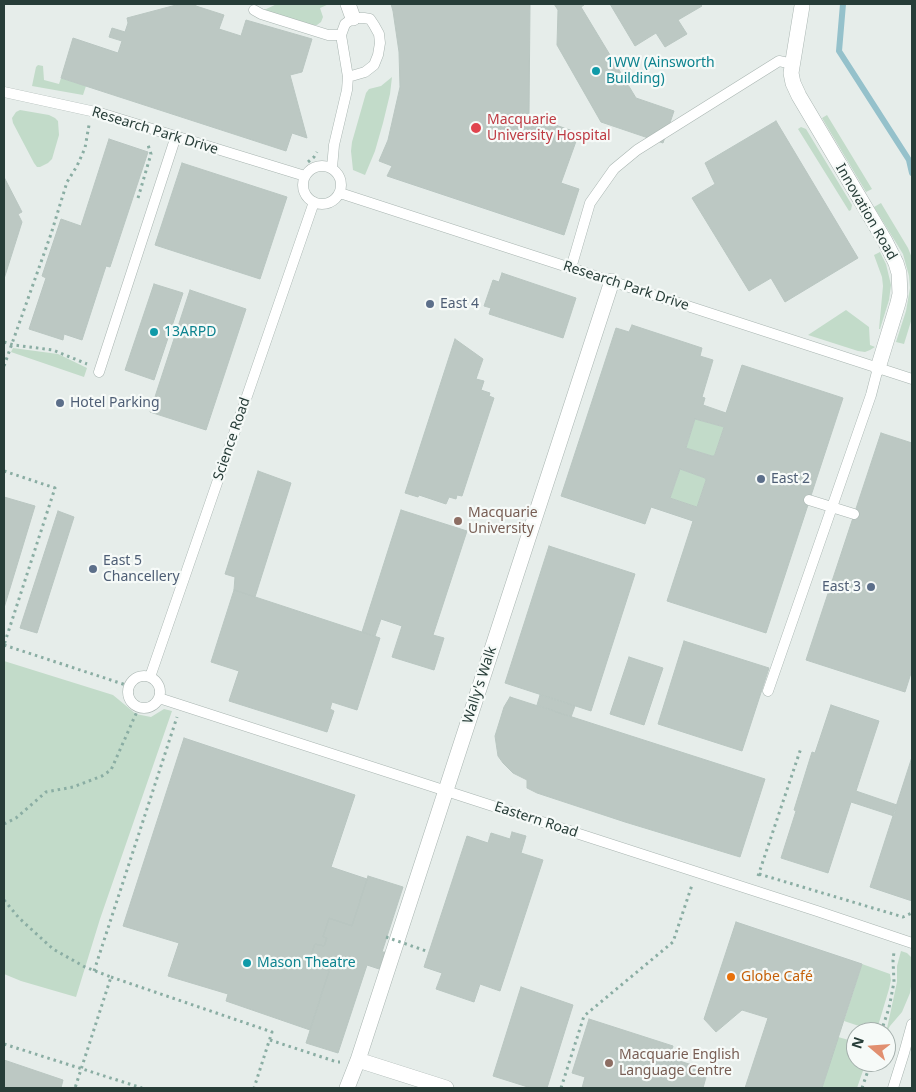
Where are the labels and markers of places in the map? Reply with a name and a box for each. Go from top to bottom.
place label: 1WW (Ainsworth Building) [606,55,715,88]
marker: 1WW (Ainsworth Building) [590,65,602,77]
place label: Macquarie University Hospital [487,112,611,144]
marker: Macquarie University Hospital [469,121,483,135]
place label: East 4 [440,296,479,312]
marker: East 4 [424,298,436,310]
place label: 13ARPD [164,324,216,340]
marker: 13ARPD [148,326,160,338]
place label: Hotel Parking [70,395,160,411]
marker: Hotel Parking [54,397,66,409]
place label: East 2 [771,471,810,487]
marker: East 2 [755,473,767,485]
place label: Macquarie University [468,505,538,538]
marker: Macquarie University [452,515,464,527]
place label: East 5 Chancellery [103,553,180,586]
marker: East 5 Chancellery [87,563,99,575]
place label: East 3 [822,579,861,595]
marker: East 3 [865,581,877,593]
place label: Mason Theatre [257,955,356,971]
marker: Mason Theatre [241,957,253,969]
place label: Globe Café [741,969,813,985]
marker: Globe Café [725,971,737,983]
place label: Macquarie English Language Centre [619,1047,740,1080]
marker: Macquarie English Language Centre [603,1057,615,1069]

